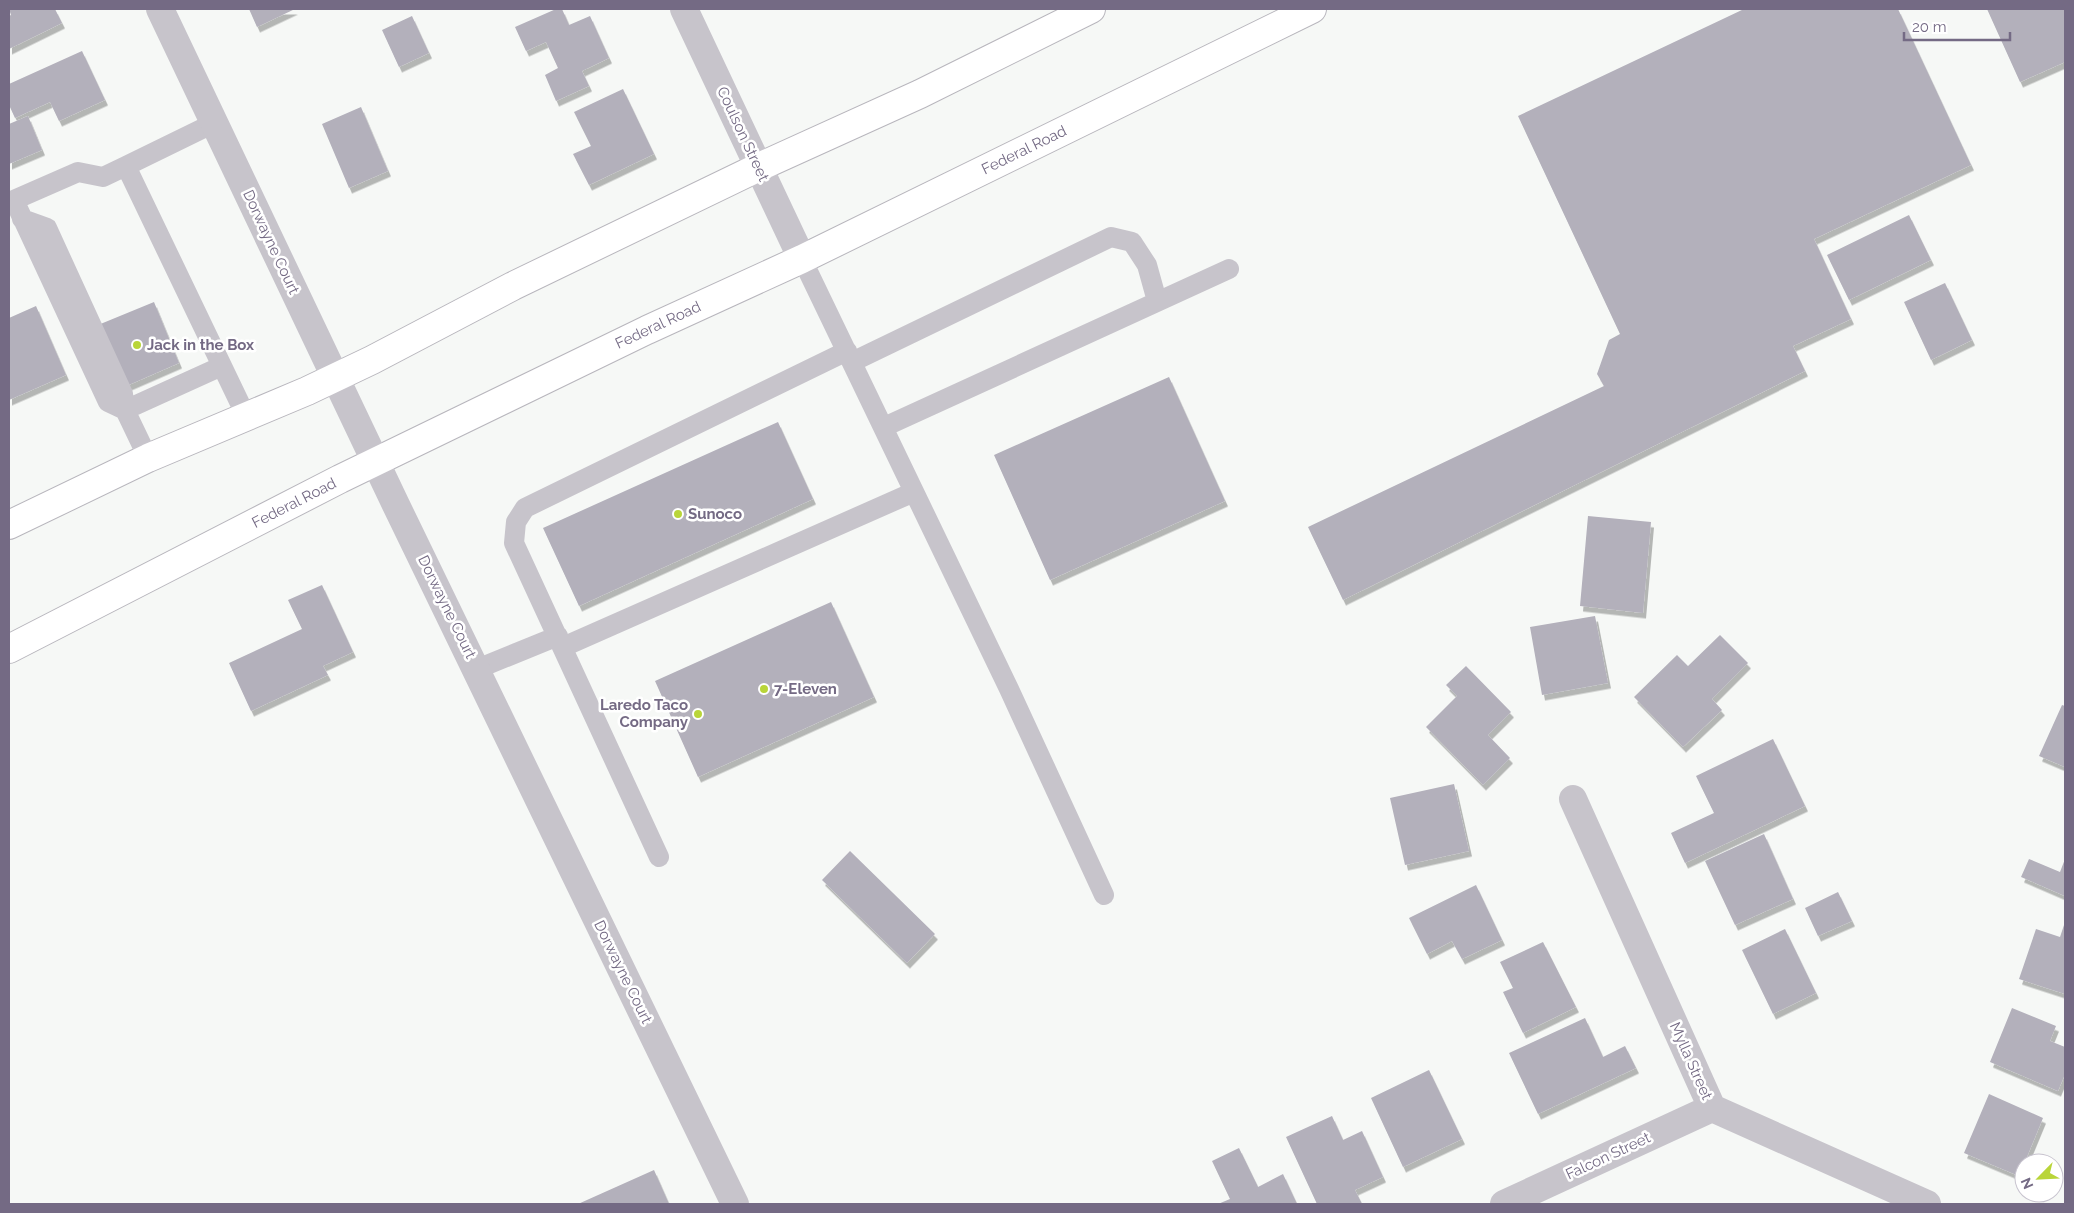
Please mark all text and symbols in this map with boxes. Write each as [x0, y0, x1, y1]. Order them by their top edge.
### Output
scale bar [1904, 10, 2010, 42]
text: 20 m [1912, 18, 1947, 36]
street label: Coulson Street [713, 84, 773, 184]
street label: Federal Road [979, 122, 1069, 178]
street label: Dorwayne Court [239, 187, 303, 297]
street label: Federal Road [612, 297, 704, 353]
place label: Jack in the Box [147, 336, 254, 354]
marker: Jack in the Box [131, 339, 143, 351]
street label: Federal Road [249, 474, 339, 532]
place label: Sunoco [688, 505, 742, 523]
marker: Sunoco [672, 508, 684, 520]
street label: Dorwayne Court [414, 552, 480, 662]
place label: 7-Eleven [774, 680, 837, 698]
marker: 7-Eleven [758, 683, 770, 695]
place label: Laredo Taco Company [600, 696, 689, 731]
marker: Laredo Taco Company [692, 708, 704, 720]
street label: Dorwayne Court [590, 917, 656, 1027]
street label: Mylla Street [1666, 1019, 1716, 1103]
street label: Falcon Street [1563, 1129, 1653, 1183]
north arrow [2014, 1153, 2064, 1203]
text: N [2018, 1175, 2037, 1191]

